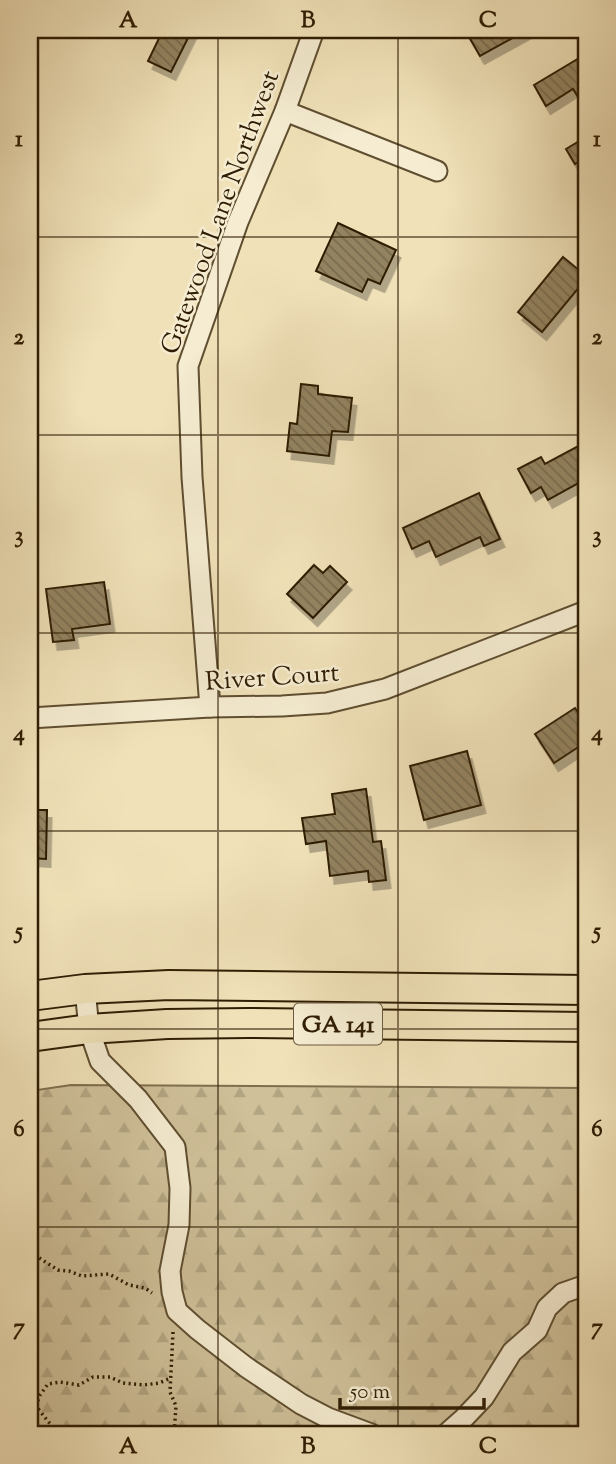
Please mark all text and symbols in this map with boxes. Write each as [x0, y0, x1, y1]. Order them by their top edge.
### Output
text: A [119, 5, 138, 38]
text: B [301, 5, 316, 38]
text: C [479, 5, 497, 38]
street label: Gatewood Lane Northwest [153, 66, 290, 360]
text: 1 [15, 124, 23, 157]
text: 1 [593, 124, 601, 157]
text: 2 [14, 322, 25, 355]
text: 2 [592, 322, 603, 355]
text: 3 [14, 520, 24, 553]
text: 3 [592, 520, 602, 553]
street label: River Court [204, 655, 341, 702]
text: 4 [12, 718, 25, 751]
text: 4 [590, 718, 603, 751]
text: 5 [13, 916, 23, 949]
text: 5 [591, 916, 601, 949]
road number: GA 141 [294, 1004, 382, 1044]
text: 6 [13, 1114, 25, 1147]
text: 6 [591, 1114, 603, 1147]
text: 7 [13, 1312, 25, 1345]
text: 7 [591, 1312, 603, 1345]
scale bar [340, 1366, 483, 1410]
text: 50 m [349, 1378, 390, 1408]
text: A [119, 1431, 138, 1464]
text: B [301, 1431, 316, 1464]
text: C [479, 1431, 497, 1464]

